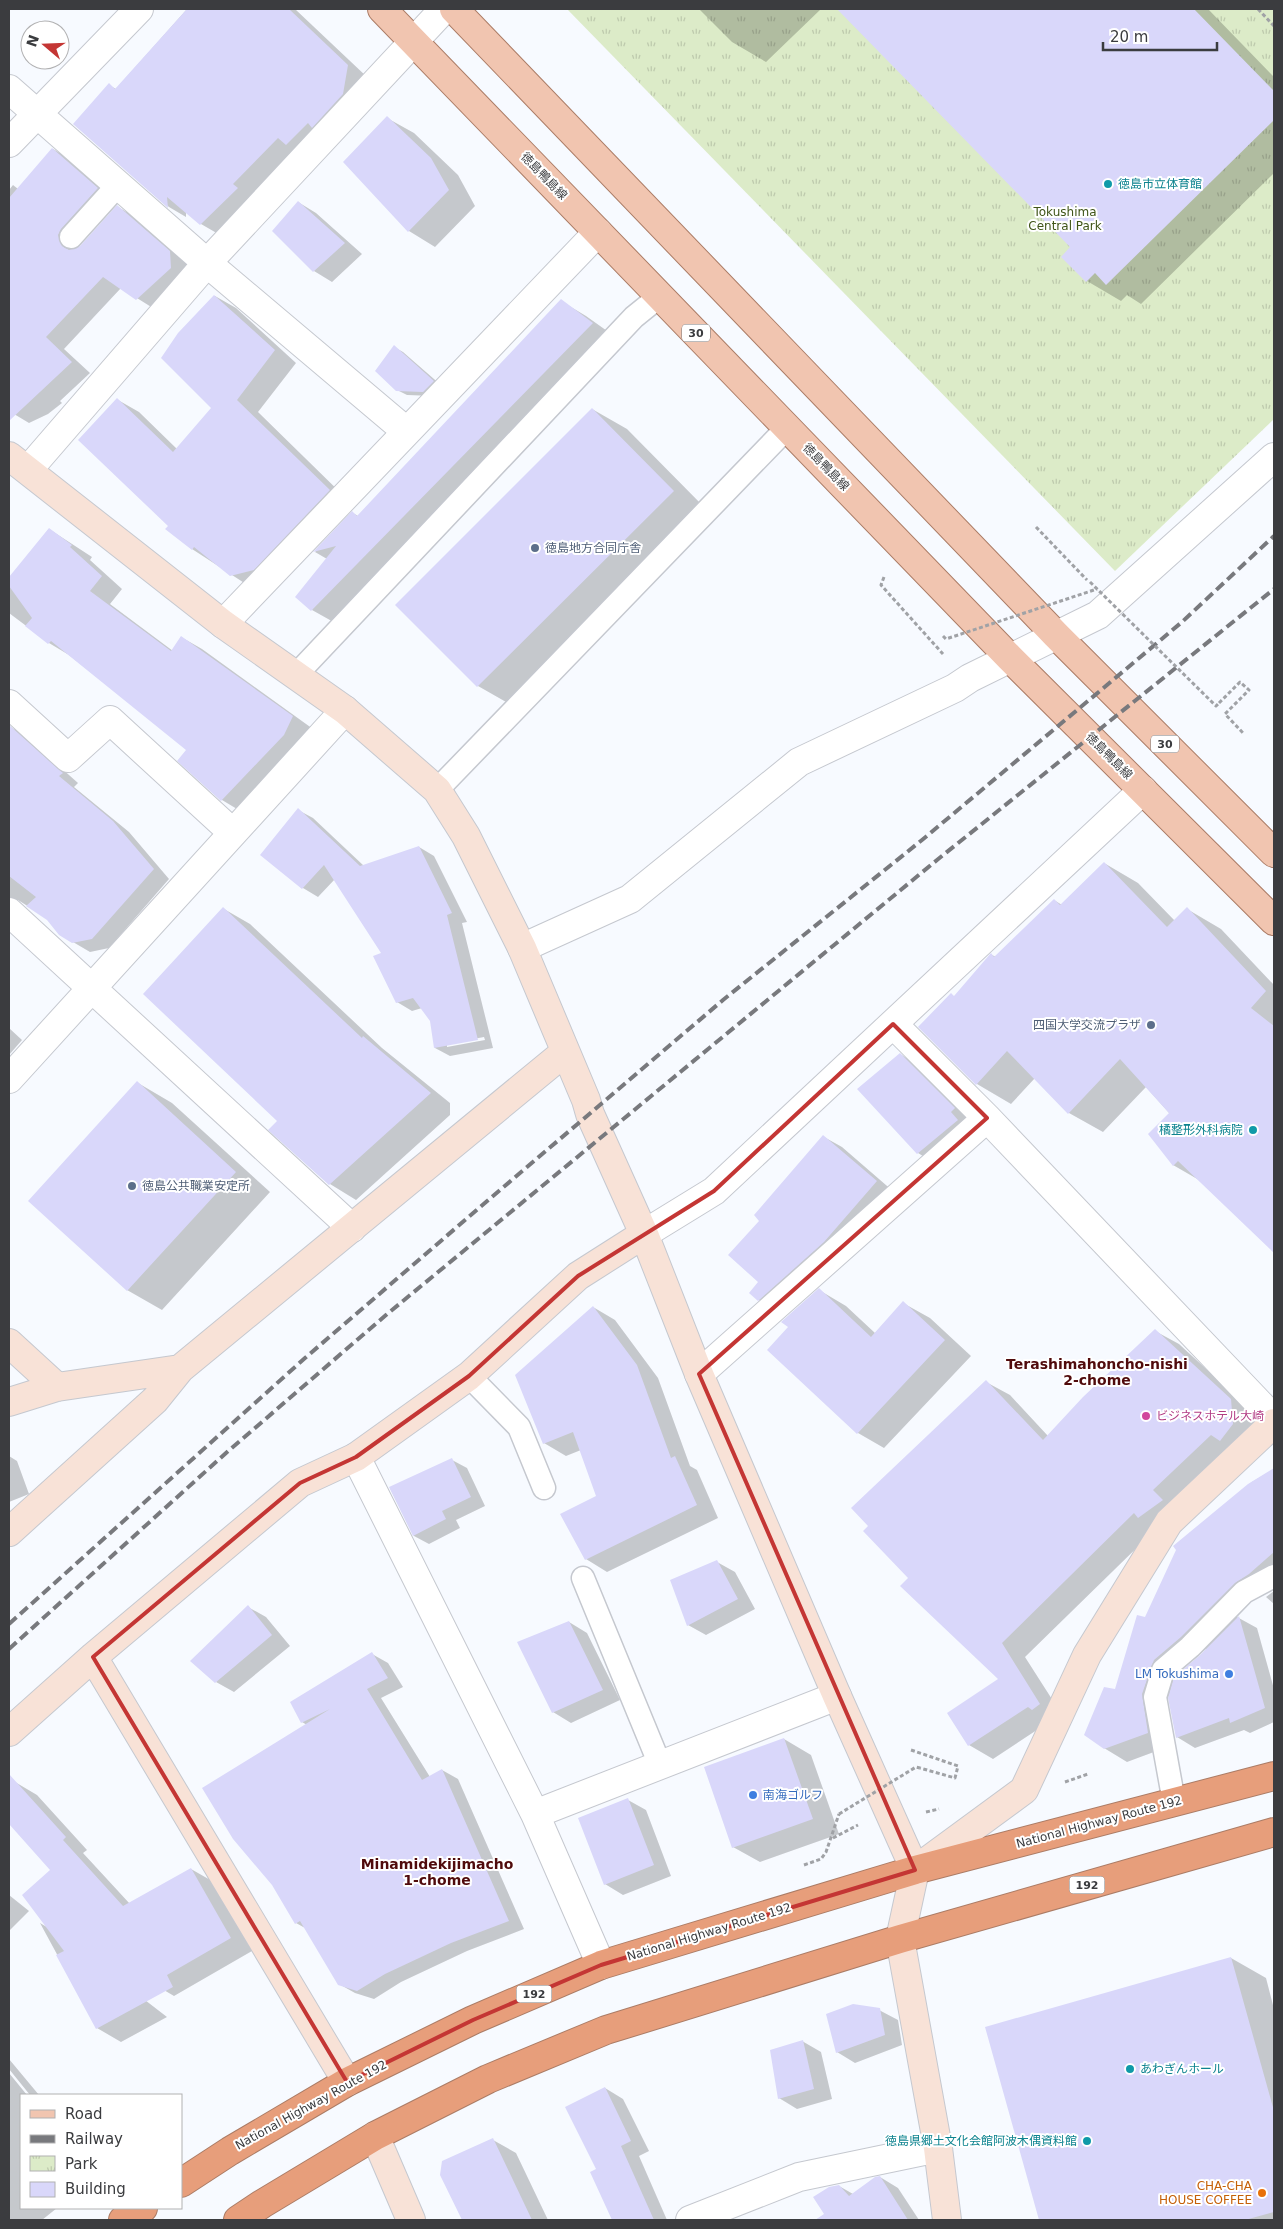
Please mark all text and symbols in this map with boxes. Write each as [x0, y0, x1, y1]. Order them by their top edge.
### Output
north arrow [20, 20, 70, 70]
scale bar [1103, 20, 1217, 52]
text: 20 m [1110, 28, 1148, 46]
text: N [23, 33, 42, 49]
street label: 徳島鴨島線 [518, 150, 570, 202]
place label: 徳島市立体育館 [1118, 177, 1202, 191]
marker: 徳島市立体育館 [1102, 178, 1114, 190]
park label: Tokushima Central Park [1028, 205, 1102, 233]
road number: 30 [682, 324, 710, 342]
street label: 徳島鴨島線 [800, 441, 852, 493]
place label: 徳島地方合同庁舎 [545, 541, 641, 555]
marker: 徳島地方合同庁舎 [529, 542, 541, 554]
street label: 徳島鴨島線 [1083, 730, 1135, 782]
road number: 30 [1151, 736, 1179, 752]
place label: 四国大学交流プラザ [1033, 1018, 1141, 1032]
marker: 四国大学交流プラザ [1145, 1019, 1157, 1031]
place label: 橘整形外科病院 [1159, 1123, 1243, 1137]
marker: 橘整形外科病院 [1247, 1124, 1259, 1136]
place label: 徳島公共職業安定所 [142, 1179, 250, 1193]
marker: 徳島公共職業安定所 [126, 1180, 138, 1192]
district label: Terashimahoncho-nishi 2-chome [1006, 1356, 1188, 1388]
place label: ビジネスホテル大崎 [1156, 1409, 1264, 1423]
marker: ビジネスホテル大崎 [1140, 1410, 1152, 1422]
place label: LM Tokushima [1135, 1667, 1219, 1681]
marker: LM Tokushima [1223, 1668, 1235, 1680]
place label: 南海ゴルフ [763, 1788, 823, 1802]
marker: 南海ゴルフ [747, 1789, 759, 1801]
street label: National Highway Route 192 [1015, 1793, 1183, 1851]
district label: Minamidekijimacho 1-chome [361, 1856, 514, 1888]
road number: 192 [1070, 1876, 1104, 1894]
street label: National Highway Route 192 [625, 1900, 793, 1964]
road number: 192 [516, 1986, 552, 2002]
street label: National Highway Route 192 [233, 2057, 389, 2153]
place label: あわぎんホール [1140, 2062, 1224, 2076]
marker: あわぎんホール [1124, 2063, 1136, 2075]
legend [20, 2094, 182, 2209]
text: Road [65, 2105, 103, 2123]
text: Railway [65, 2130, 123, 2148]
place label: 徳島県郷土文化会館阿波木偶資料館 [885, 2134, 1077, 2148]
marker: 徳島県郷土文化会館阿波木偶資料館 [1081, 2135, 1093, 2147]
text: Park [65, 2155, 98, 2173]
place label: CHA-CHA HOUSE COFFEE [1159, 2179, 1253, 2207]
text: Building [65, 2180, 126, 2198]
marker: CHA-CHA HOUSE COFFEE [1256, 2187, 1268, 2199]

